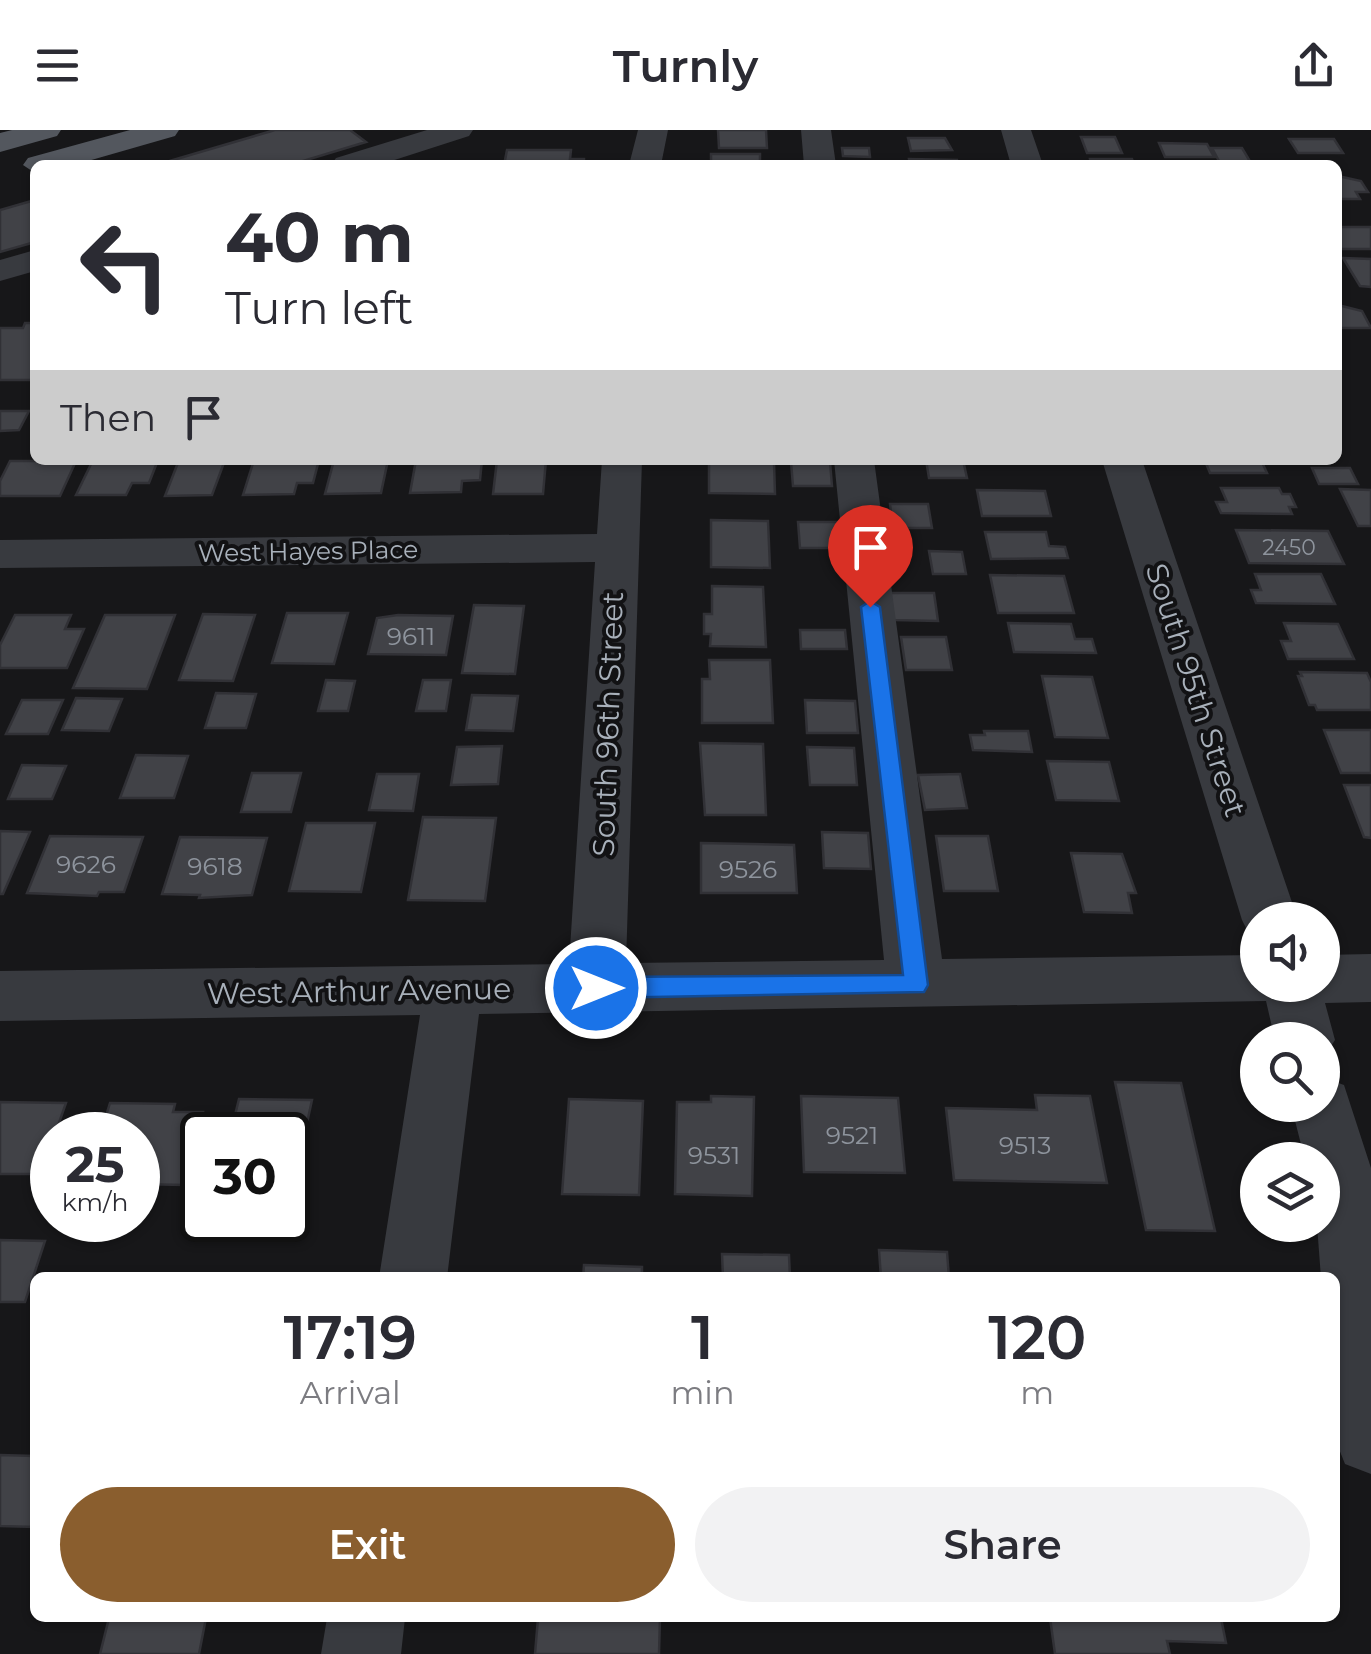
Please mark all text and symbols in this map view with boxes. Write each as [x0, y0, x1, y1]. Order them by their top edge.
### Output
icon: menu [30, 38, 85, 93]
text: Turnly [613, 38, 758, 93]
icon: share [1286, 38, 1341, 93]
text: 40 m [225, 194, 414, 280]
icon: left [60, 200, 190, 330]
text: Turn left [225, 280, 413, 335]
icon: arrive [176, 390, 231, 445]
text: Then [60, 394, 156, 441]
pin [828, 505, 913, 608]
icon: arrive [843, 520, 898, 575]
street label: West Hayes Place [198, 534, 418, 568]
house number: 2450 [1262, 534, 1316, 561]
street label: South 95th Street [1138, 559, 1254, 821]
street label: South 96th Street [585, 591, 631, 857]
house number: 9611 [387, 621, 435, 651]
house number: 9626 [56, 849, 116, 879]
house number: 9618 [187, 851, 243, 881]
house number: 9526 [719, 854, 777, 884]
map controls [1240, 902, 1340, 1242]
button: sound [1240, 902, 1340, 1002]
position arrow [544, 936, 648, 1040]
street label: West Arthur Avenue [207, 970, 511, 1012]
button: search [1240, 1022, 1340, 1122]
speed limit sign: 30 [180, 1112, 310, 1242]
house number: 9521 [826, 1120, 878, 1150]
house number: 9513 [999, 1130, 1051, 1160]
text: 25 [65, 1134, 125, 1195]
house number: 9531 [688, 1140, 740, 1170]
button: layers [1240, 1142, 1340, 1242]
text: km/h [62, 1187, 128, 1217]
text: 17:19 [284, 1301, 417, 1374]
text: 1 [691, 1301, 714, 1374]
text: 120 [988, 1301, 1086, 1374]
text: Arrival [300, 1373, 401, 1412]
text: min [670, 1373, 735, 1412]
text: m [1020, 1373, 1054, 1412]
button: Exit [60, 1487, 675, 1602]
button: Share [695, 1487, 1310, 1602]

